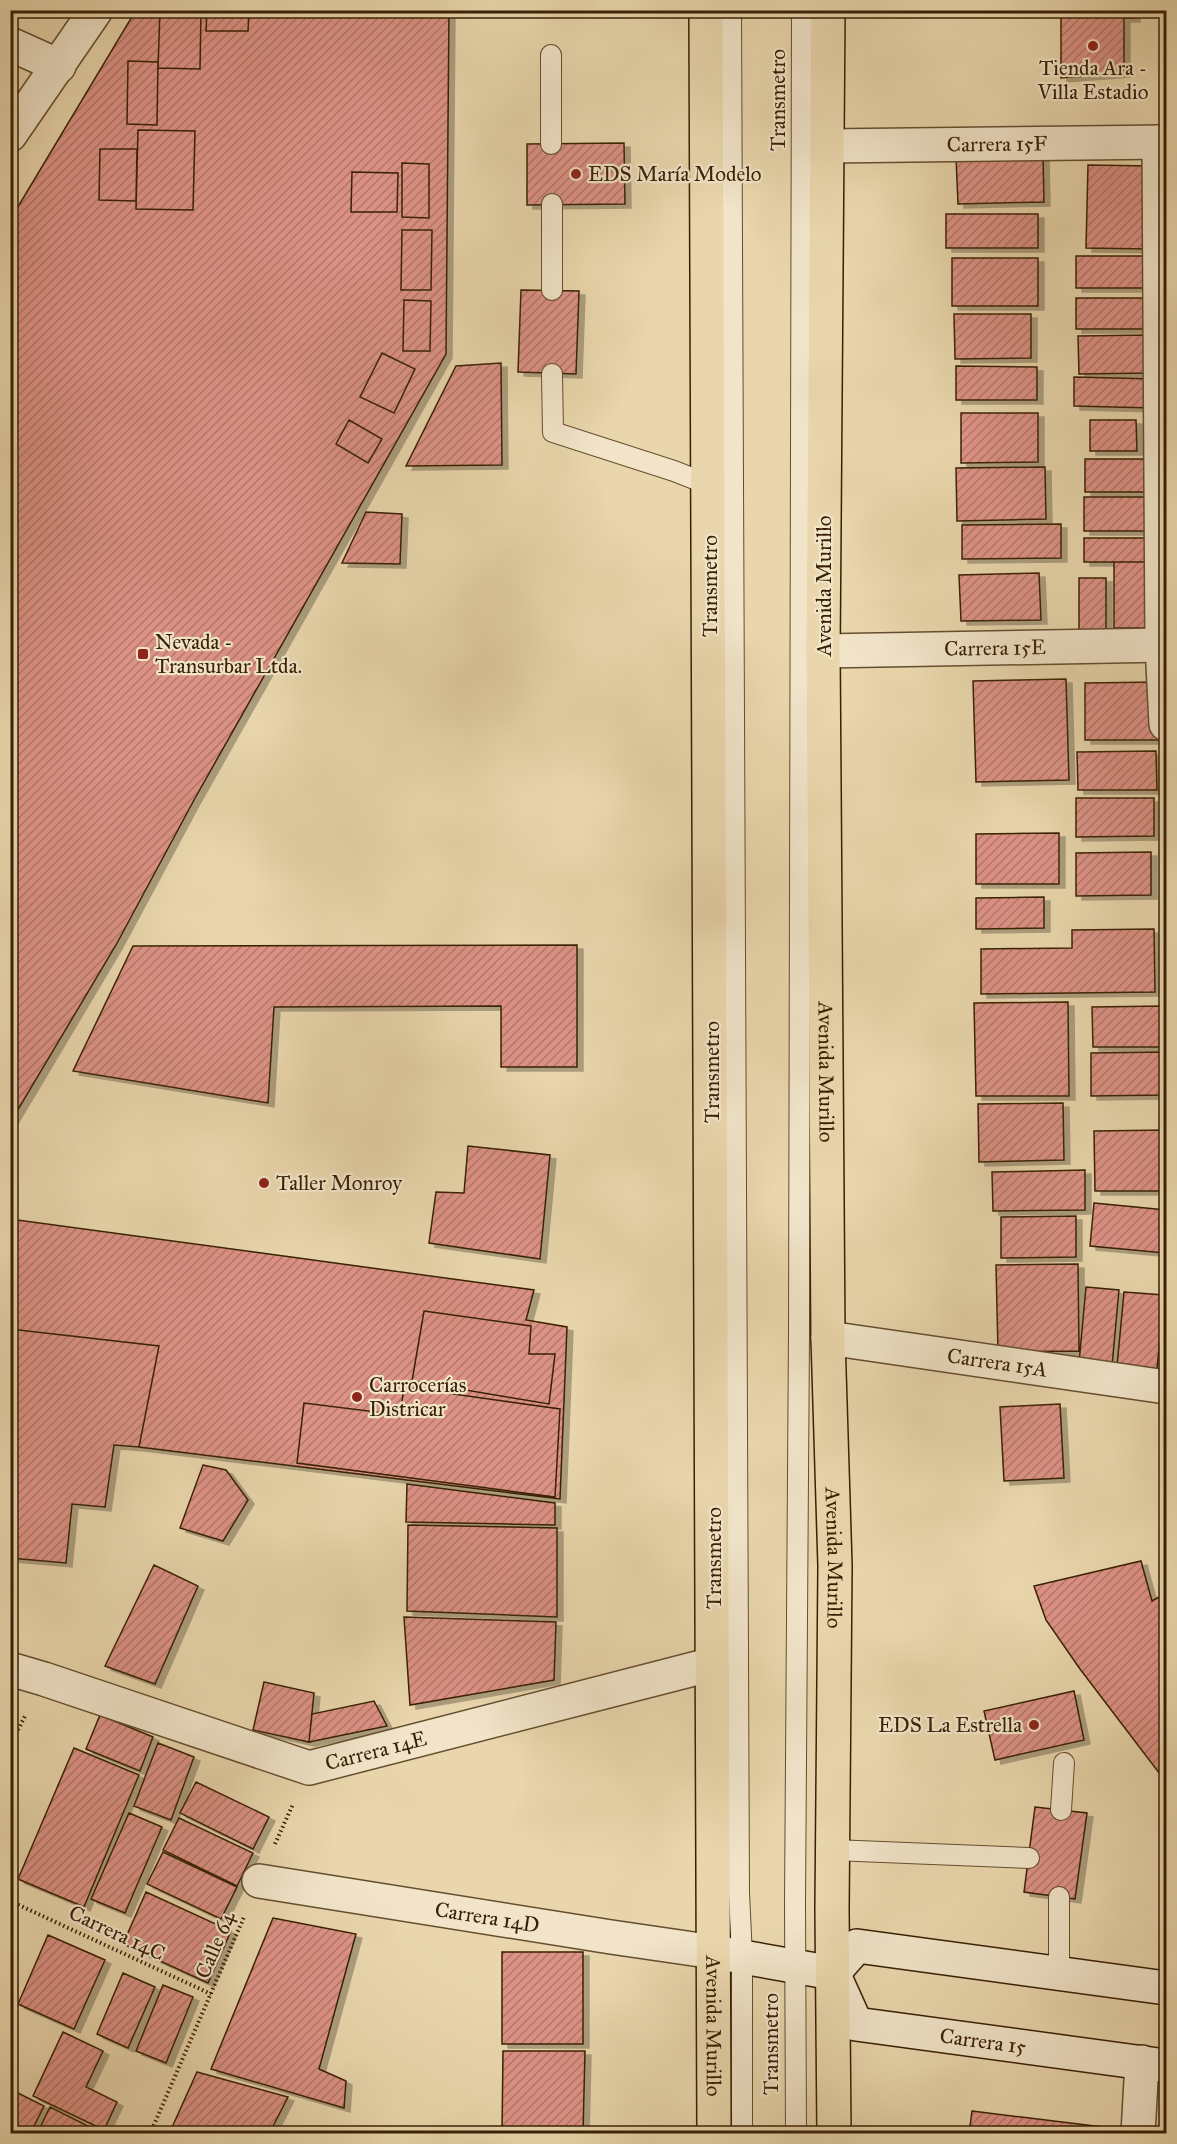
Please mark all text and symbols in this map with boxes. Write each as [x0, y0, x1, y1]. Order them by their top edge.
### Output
marker: Tienda Ara - Villa Estadio [1086, 39, 1100, 53]
street label: Transmetro [765, 49, 791, 151]
place label: Tienda Ara - Villa Estadio [1036, 55, 1149, 105]
street label: Carrera 15F [947, 130, 1048, 158]
place label: EDS María Modelo [588, 161, 762, 187]
marker: EDS María Modelo [569, 167, 583, 181]
street label: Avenida Murillo [811, 515, 837, 658]
street label: Transmetro [697, 535, 723, 637]
place label: Nevada - Transurbar Ltda. [155, 629, 302, 679]
street label: Carrera 15E [944, 634, 1046, 662]
marker: Nevada - Transurbar Ltda. [136, 647, 150, 661]
street label: Avenida Murillo [813, 1000, 840, 1143]
street label: Transmetro [699, 1021, 725, 1123]
place label: Taller Monroy [276, 1170, 403, 1196]
marker: Taller Monroy [257, 1176, 271, 1190]
street label: Carrera 15A [945, 1342, 1049, 1383]
place label: Carrocerías Districar [369, 1372, 466, 1422]
marker: Carrocerías Districar [350, 1390, 364, 1404]
street label: Avenida Murillo [820, 1486, 848, 1629]
street label: Transmetro [701, 1507, 727, 1609]
place label: EDS La Estrella [878, 1712, 1022, 1738]
marker: EDS La Estrella [1027, 1718, 1041, 1732]
street label: Carrera 14E [322, 1725, 429, 1776]
street label: Carrera 14D [433, 1896, 541, 1938]
street label: Carrera 14C [65, 1899, 169, 1967]
street label: Calle 64 [189, 1906, 241, 1982]
street label: Avenida Murillo [700, 1954, 727, 2097]
street label: Transmetro [758, 1993, 784, 2095]
street label: Carrera 15 [938, 2022, 1028, 2060]

